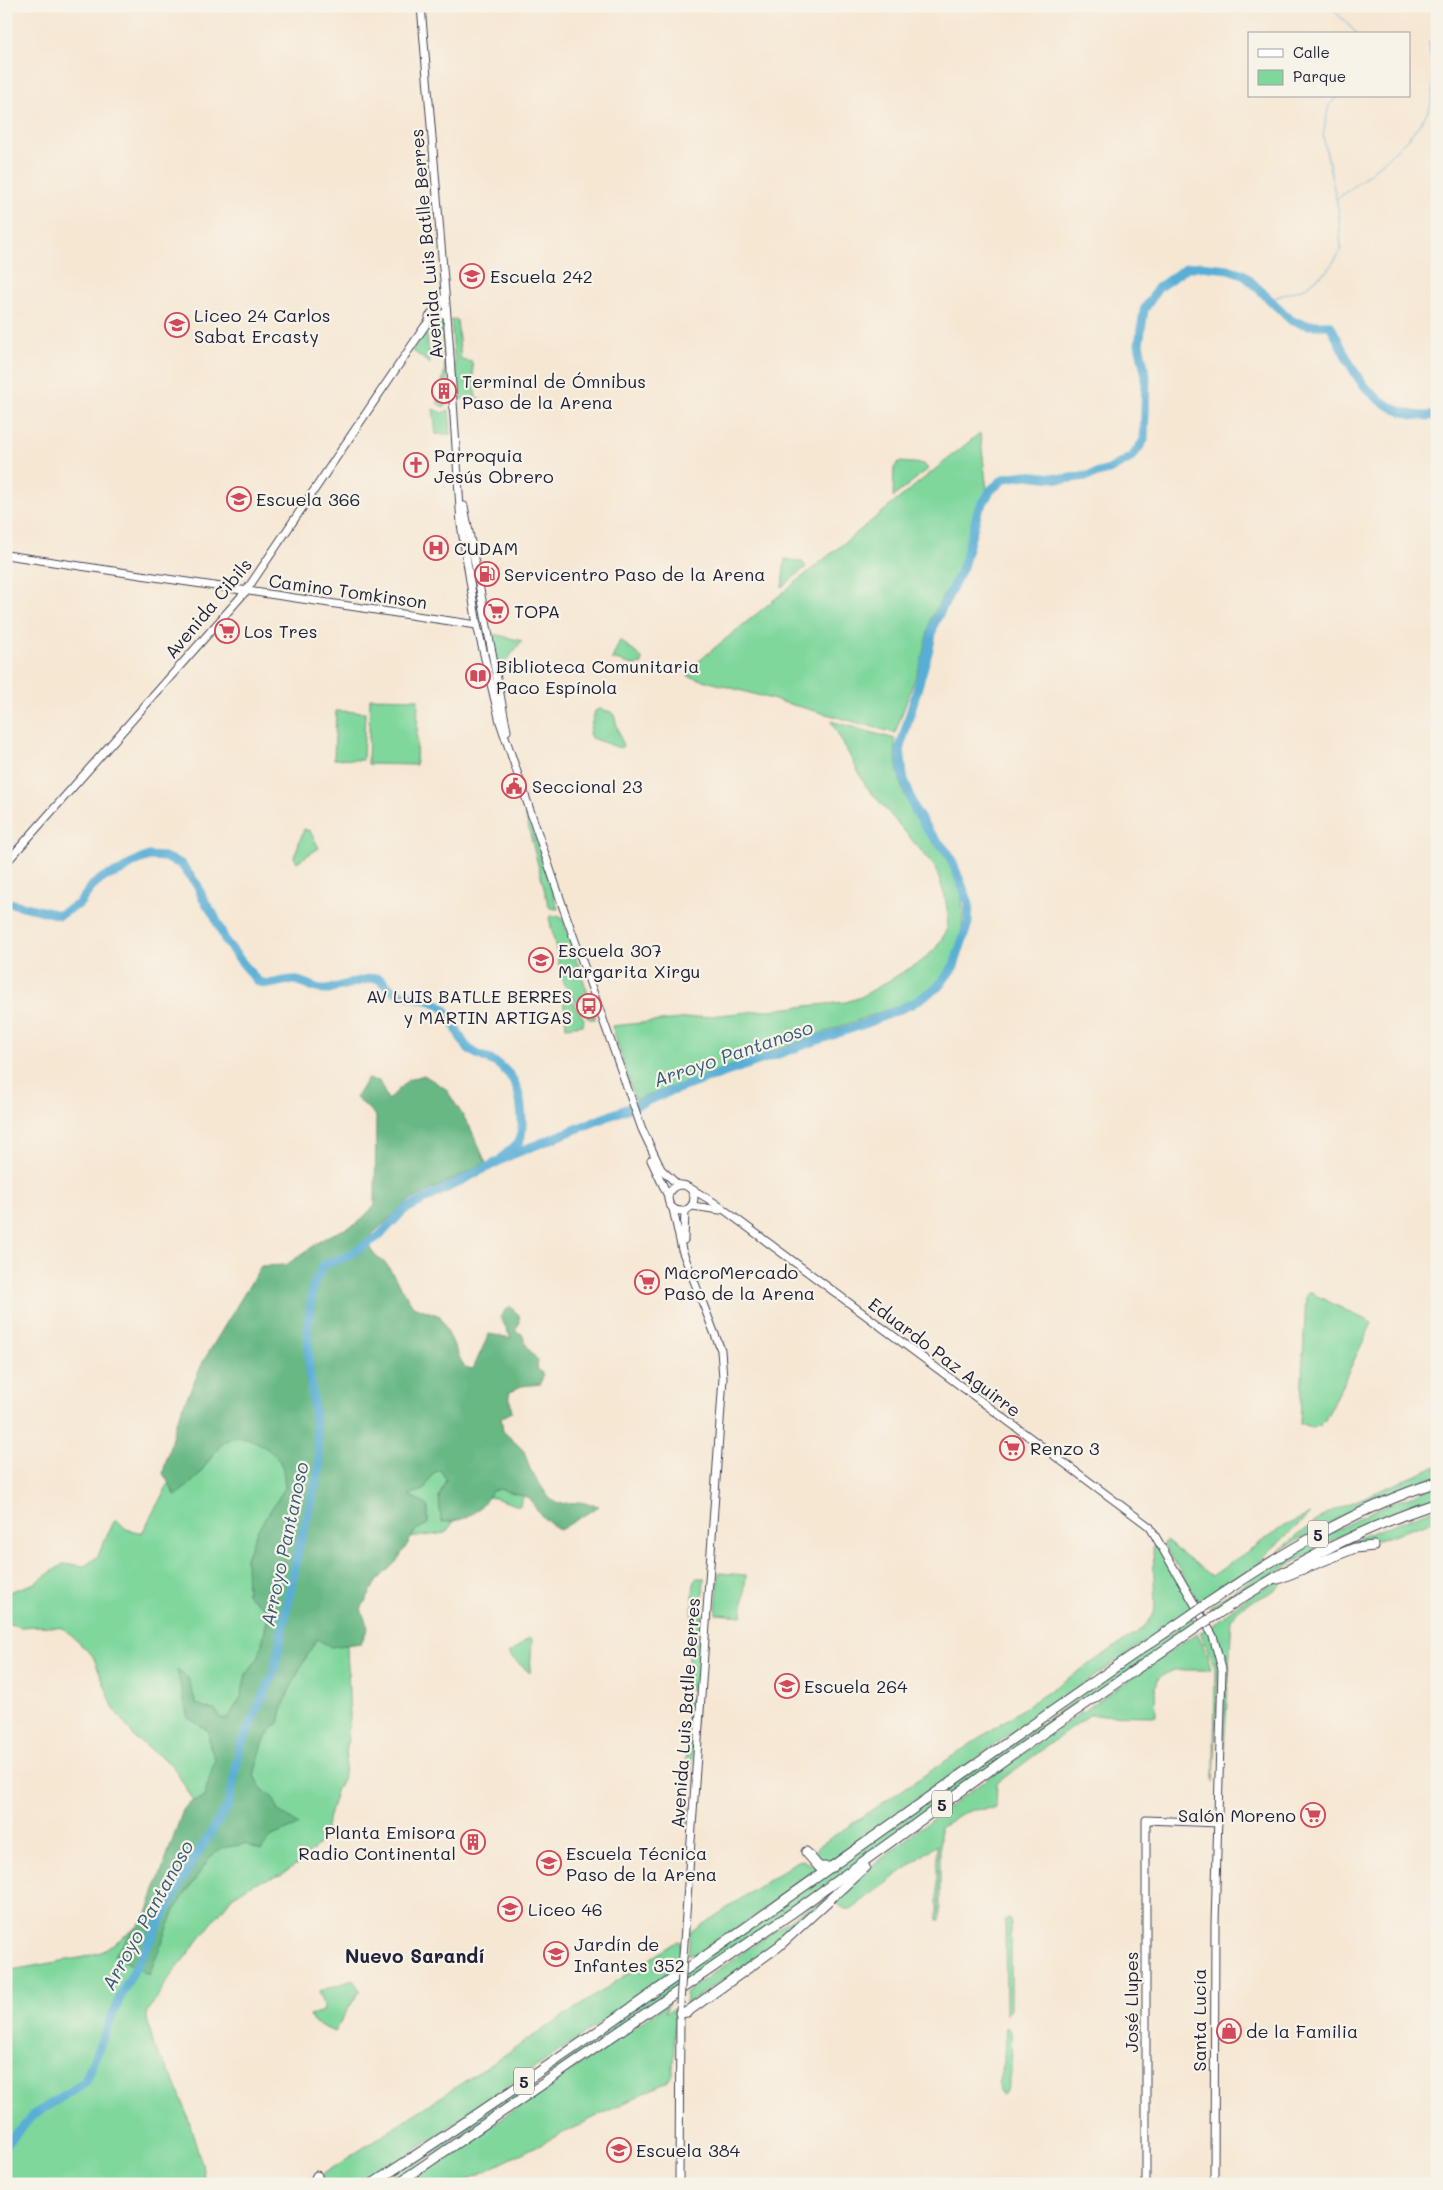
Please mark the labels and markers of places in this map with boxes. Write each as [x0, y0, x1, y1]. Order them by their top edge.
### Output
school or university icon: Escuela 242 [459, 263, 485, 289]
place label: Escuela 242 [490, 264, 593, 288]
place label: Liceo 24 Carlos Sabat Ercasty [194, 303, 331, 348]
school or university icon: Liceo 24 Carlos Sabat Ercasty [164, 312, 190, 338]
place label: Terminal de Ómnibus Paso de la Arena [462, 369, 646, 414]
building icon: Terminal de Ómnibus Paso de la Arena [431, 378, 457, 404]
place label: Parroquia Jesús Obrero [434, 443, 554, 488]
church icon: Parroquia Jesús Obrero [403, 452, 429, 478]
school or university icon: Escuela 366 [226, 486, 252, 512]
place label: Escuela 366 [256, 487, 360, 511]
hospital icon: CUDAM [423, 535, 449, 561]
place label: CUDAM [454, 536, 518, 560]
fuel station icon: Servicentro Paso de la Arena [474, 561, 500, 587]
place label: Servicentro Paso de la Arena [504, 562, 765, 586]
supermarket icon: TOPA [483, 598, 509, 624]
place label: TOPA [514, 599, 560, 623]
supermarket icon: Los Tres [214, 618, 240, 644]
place label: Los Tres [244, 619, 318, 643]
place label: Biblioteca Comunitaria Paco Espínola [496, 654, 700, 699]
library icon: Biblioteca Comunitaria Paco Espínola [465, 663, 491, 689]
public building icon: Seccional 23 [501, 773, 527, 799]
place label: Seccional 23 [532, 774, 643, 798]
place label: Escuela 307 Margarita Xirgu [558, 938, 700, 983]
school or university icon: Escuela 307 Margarita Xirgu [528, 947, 554, 973]
place label: AV LUIS BATLLE BERRES y MARTIN ARTIGAS [366, 984, 572, 1029]
bus stop icon: AV LUIS BATLLE BERRES y MARTIN ARTIGAS [576, 993, 602, 1019]
place label: MacroMercado Paso de la Arena [664, 1260, 815, 1305]
supermarket icon: MacroMercado Paso de la Arena [634, 1269, 660, 1295]
supermarket icon: Renzo 3 [999, 1435, 1025, 1461]
place label: Renzo 3 [1030, 1436, 1100, 1460]
school or university icon: Escuela 264 [774, 1673, 800, 1699]
place label: Escuela 264 [804, 1674, 908, 1698]
supermarket icon: Salón Moreno [1300, 1802, 1326, 1828]
place label: Salón Moreno [1178, 1803, 1296, 1827]
place label: Planta Emisora Radio Continental [298, 1820, 456, 1865]
building icon: Planta Emisora Radio Continental [460, 1829, 486, 1855]
place label: Escuela Técnica Paso de la Arena [566, 1841, 717, 1886]
school or university icon: Escuela Técnica Paso de la Arena [536, 1850, 562, 1876]
school or university icon: Liceo 46 [497, 1896, 523, 1922]
place label: Liceo 46 [528, 1897, 603, 1921]
place label: Jardín de Infantes 352 [574, 1932, 685, 1977]
school or university icon: Jardín de Infantes 352 [543, 1941, 569, 1967]
shop icon: de la Familia [1216, 2018, 1242, 2044]
place label: de la Familia [1246, 2019, 1358, 2043]
school or university icon: Escuela 384 [606, 2137, 632, 2163]
place label: Escuela 384 [636, 2138, 741, 2162]

